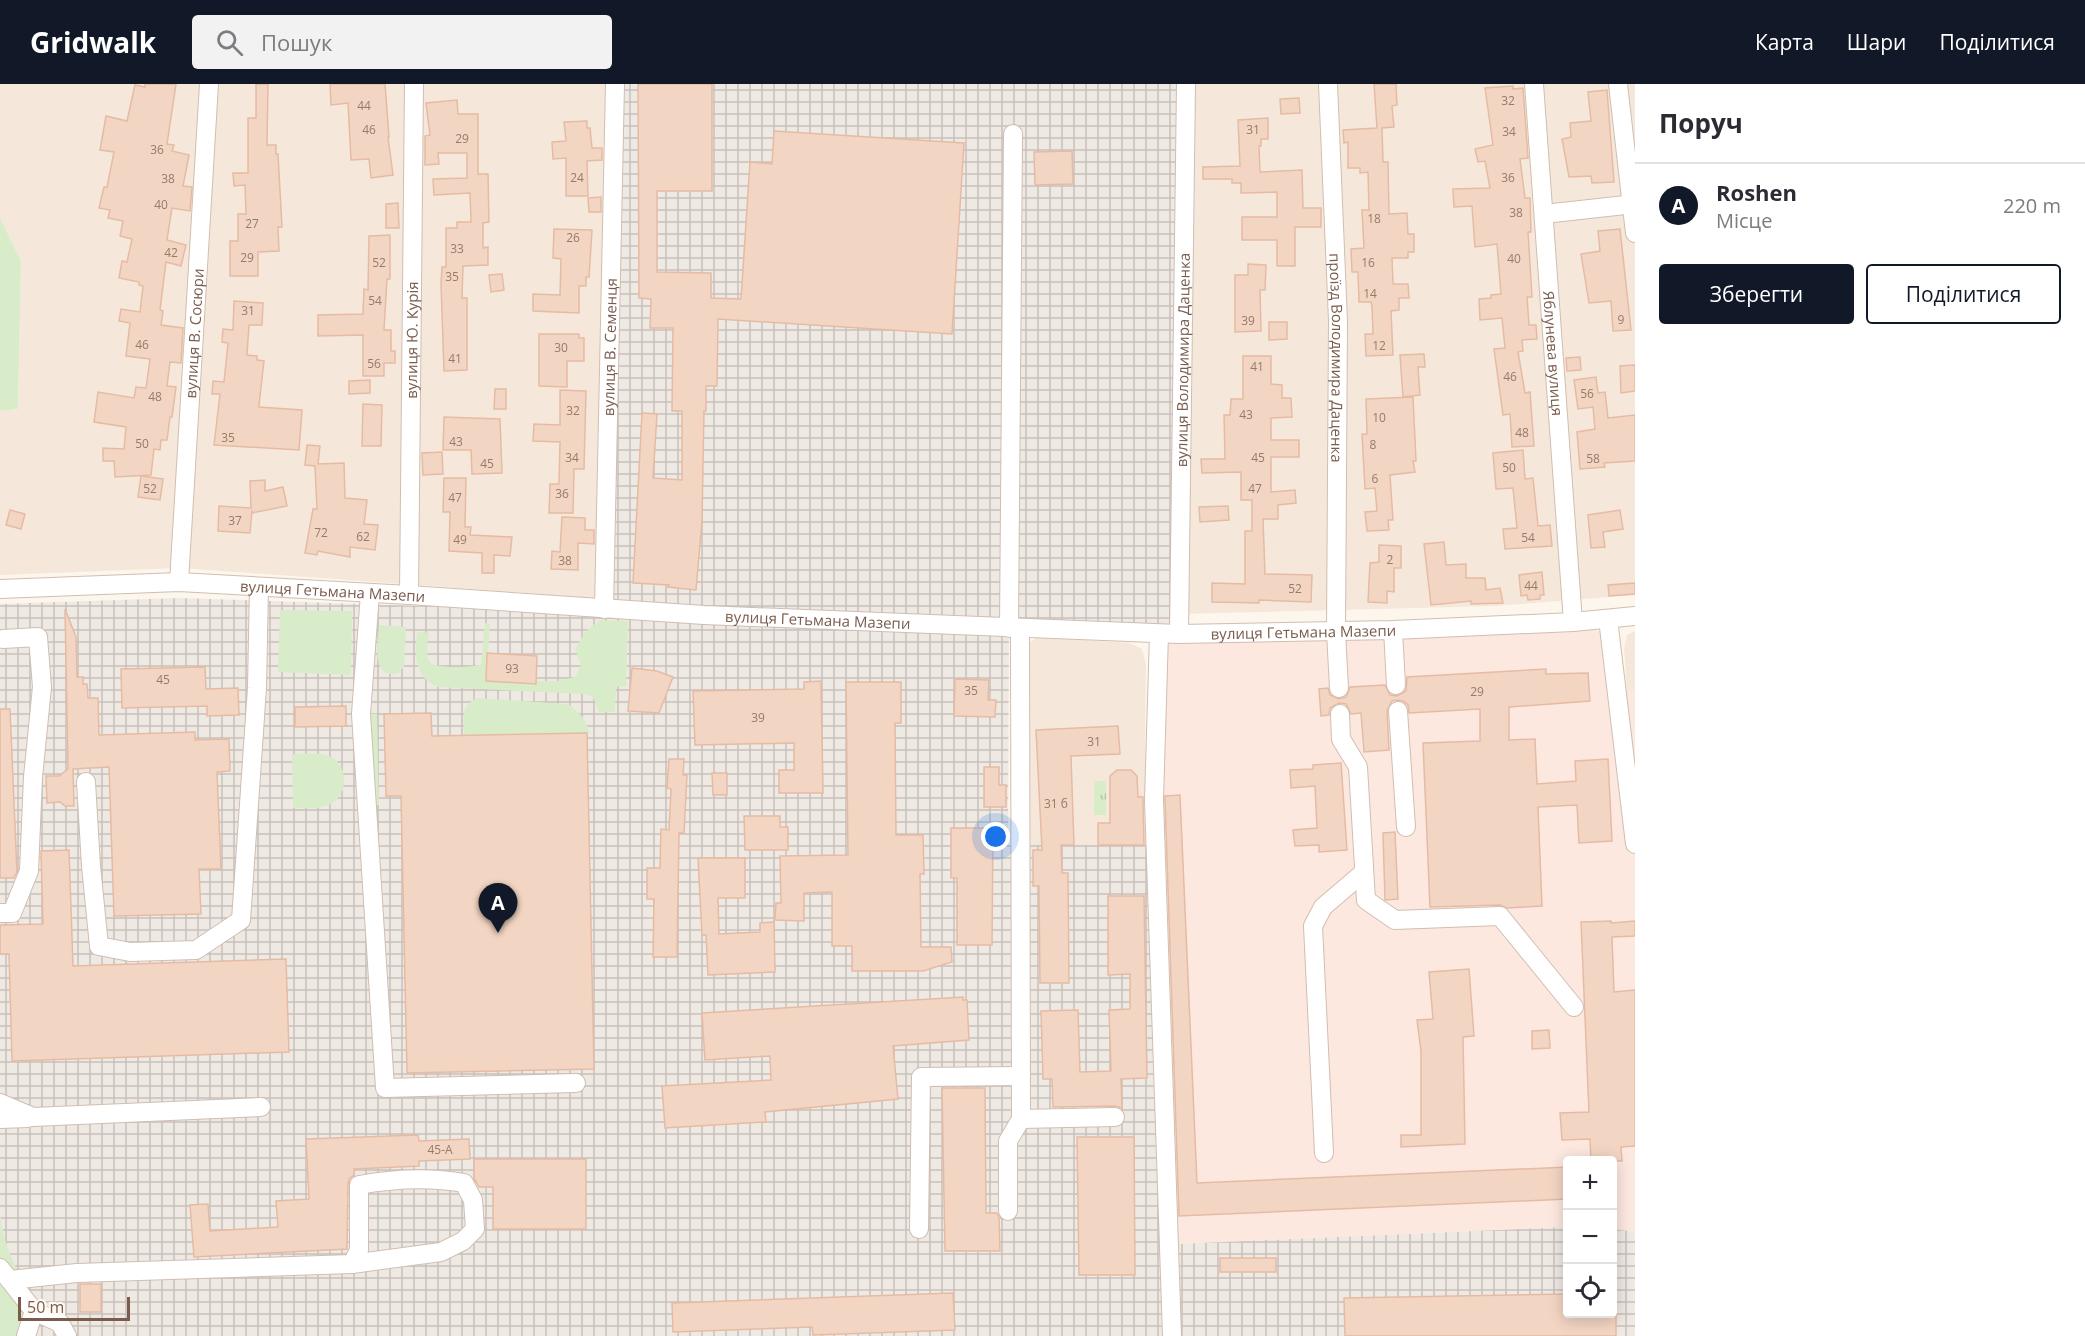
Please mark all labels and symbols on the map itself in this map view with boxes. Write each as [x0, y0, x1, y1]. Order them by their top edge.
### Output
house number: 32 [1501, 92, 1515, 109]
house number: 44 [357, 97, 371, 114]
house number: 46 [362, 121, 376, 138]
house number: 31 [1246, 121, 1260, 138]
house number: 34 [1502, 123, 1516, 140]
house number: 29 [455, 130, 469, 147]
house number: 36 [150, 141, 164, 158]
house number: 24 [570, 169, 584, 186]
house number: 36 [1501, 169, 1515, 186]
house number: 38 [161, 170, 175, 187]
house number: 40 [154, 196, 168, 213]
house number: 38 [1509, 204, 1523, 221]
house number: 18 [1367, 210, 1381, 227]
house number: 27 [245, 215, 259, 232]
house number: 26 [566, 229, 580, 246]
house number: 33 [450, 240, 464, 257]
house number: 42 [164, 244, 178, 261]
house number: 29 [240, 249, 254, 266]
house number: 40 [1507, 250, 1521, 267]
street label: вулиця Володимира Даценка [1171, 253, 1194, 467]
street label: проїзд Володимира Даценка [1325, 253, 1348, 463]
house number: 52 [372, 254, 386, 271]
house number: 16 [1361, 254, 1375, 271]
street label: вулиця В. Сосюри [180, 268, 208, 399]
house number: 35 [445, 268, 459, 285]
street label: вулиця В. Семенця [598, 278, 621, 416]
street label: вулиця Ю. Курія [401, 281, 422, 399]
house number: 14 [1363, 285, 1377, 302]
street label: Яблунева вулиця [1539, 290, 1568, 417]
house number: 54 [368, 292, 382, 309]
house number: 31 [241, 302, 255, 319]
house number: 9 [1618, 311, 1625, 328]
house number: 39 [1241, 312, 1255, 329]
house number: 46 [135, 336, 149, 353]
house number: 12 [1372, 337, 1386, 354]
house number: 30 [554, 339, 568, 356]
house number: 41 [448, 350, 462, 367]
house number: 56 [367, 355, 381, 372]
house number: 41 [1250, 358, 1264, 375]
house number: 46 [1503, 368, 1517, 385]
house number: 56 [1580, 385, 1594, 402]
house number: 48 [148, 388, 162, 405]
house number: 32 [566, 402, 580, 419]
house number: 43 [1239, 406, 1253, 423]
house number: 10 [1372, 409, 1386, 426]
house number: 48 [1515, 424, 1529, 441]
house number: 35 [221, 429, 235, 446]
house number: 43 [449, 433, 463, 450]
house number: 50 [135, 435, 149, 452]
house number: 8 [1370, 436, 1377, 453]
house number: 34 [565, 449, 579, 466]
house number: 45 [1251, 449, 1265, 466]
house number: 58 [1586, 450, 1600, 467]
house number: 45 [480, 455, 494, 472]
house number: 50 [1502, 459, 1516, 476]
house number: 6 [1372, 470, 1379, 487]
house number: 52 [143, 480, 157, 497]
house number: 47 [1248, 480, 1262, 497]
house number: 36 [555, 485, 569, 502]
house number: 47 [448, 489, 462, 506]
house number: 37 [228, 512, 242, 529]
house number: 72 [314, 524, 328, 541]
house number: 62 [356, 528, 370, 545]
house number: 54 [1521, 529, 1535, 546]
house number: 49 [453, 531, 467, 548]
house number: 2 [1387, 551, 1394, 568]
house number: 38 [558, 552, 572, 569]
street label: вулиця Гетьмана Мазепи [239, 575, 426, 606]
house number: 44 [1524, 577, 1538, 594]
house number: 52 [1288, 580, 1302, 597]
street label: вулиця Гетьмана Мазепи [725, 606, 911, 633]
street label: вулиця Гетьмана Мазепи [1210, 620, 1396, 643]
house number: 93 [505, 660, 519, 677]
house number: 45 [156, 671, 170, 688]
house number: 35 [964, 682, 978, 699]
house number: 29 [1470, 683, 1484, 700]
house number: 39 [751, 709, 765, 726]
house number: 31 [1087, 733, 1101, 750]
house number: 31 б [1044, 795, 1068, 812]
your location [981, 822, 1010, 851]
pin: A [478, 884, 518, 933]
house number: 45-А [427, 1141, 453, 1158]
scale bar [18, 1294, 130, 1322]

